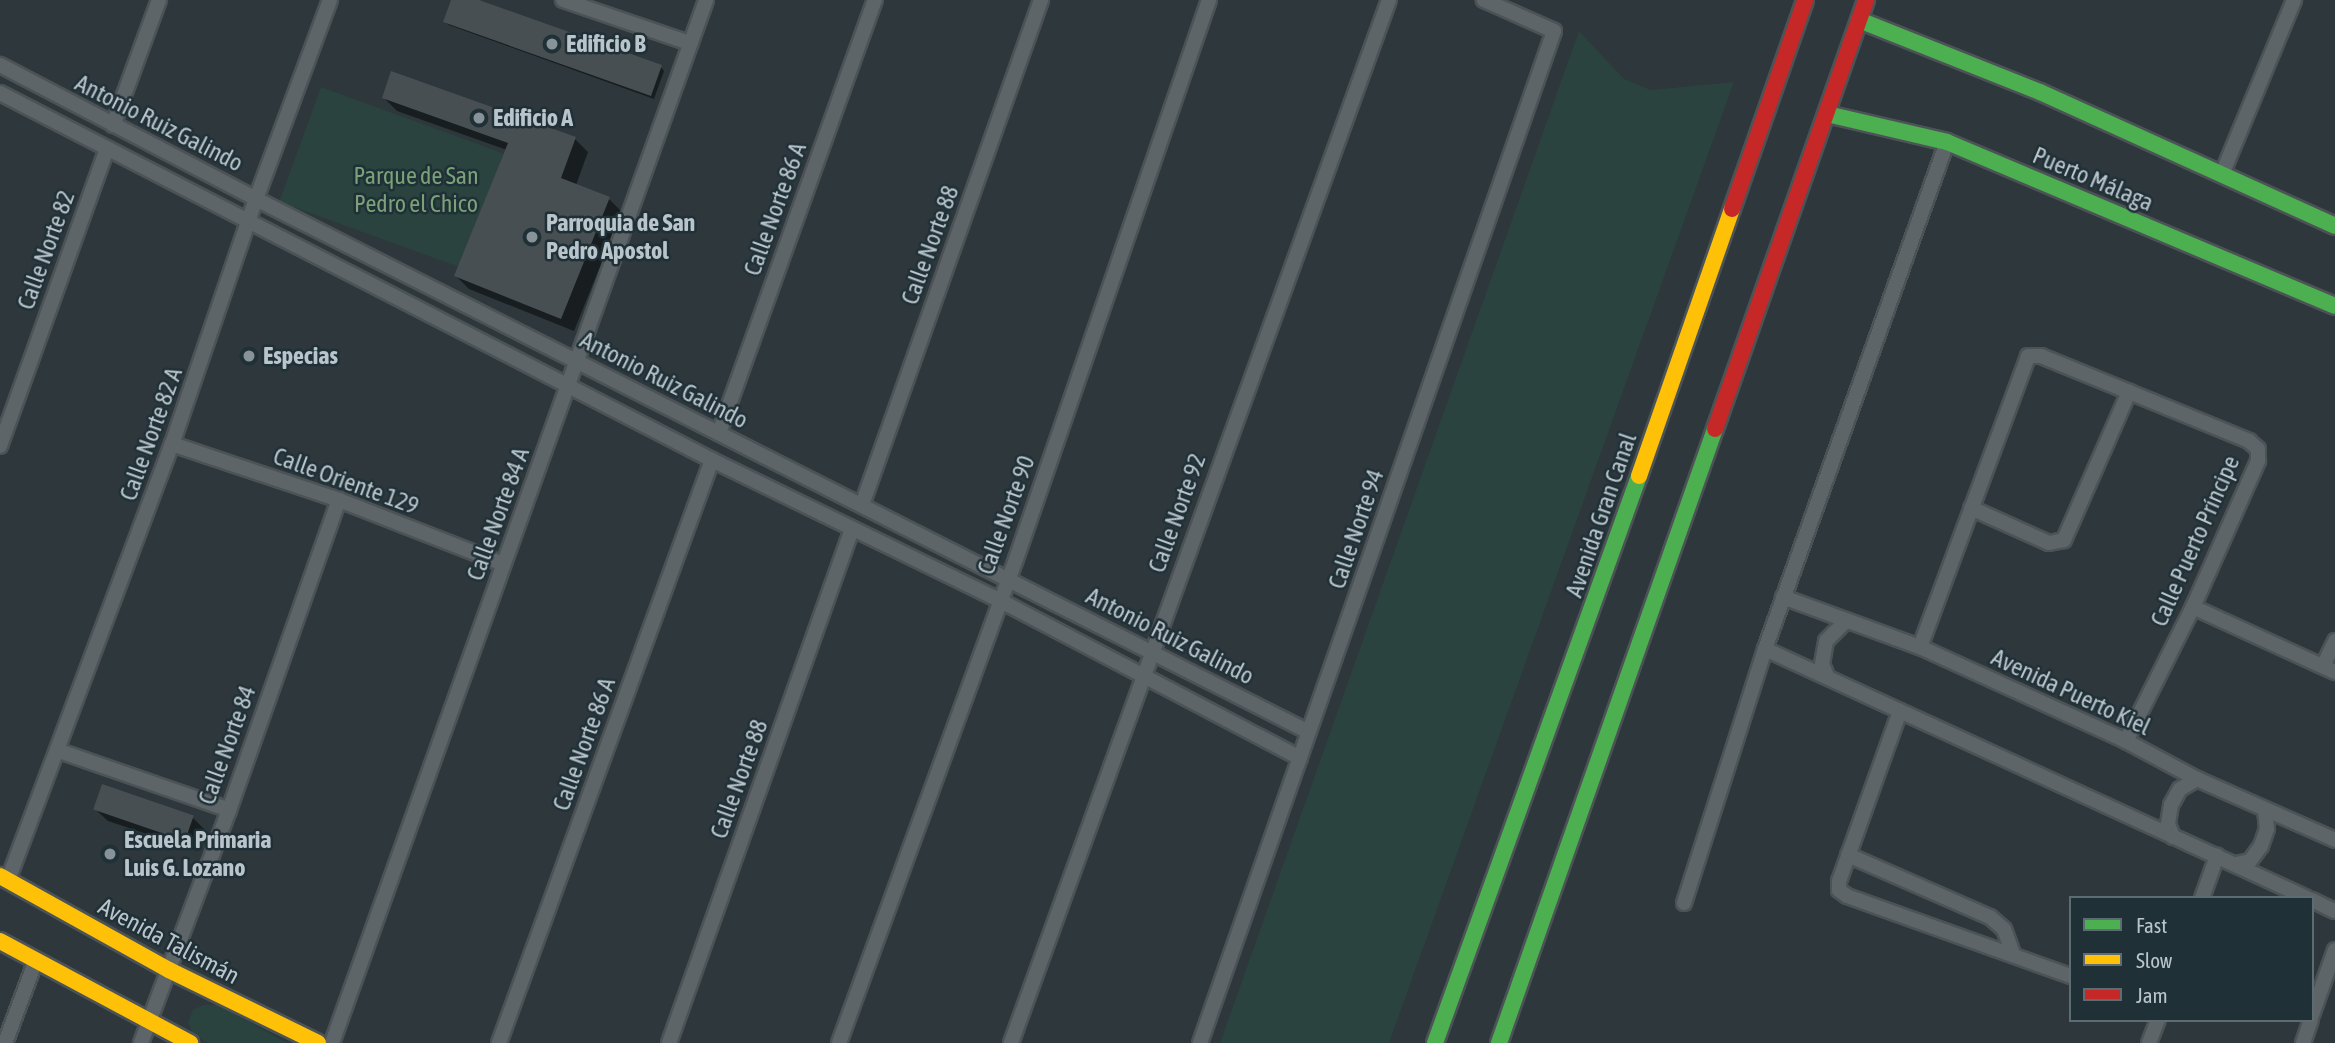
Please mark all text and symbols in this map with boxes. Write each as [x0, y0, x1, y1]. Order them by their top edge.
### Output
place label: Edificio B [566, 30, 646, 58]
marker: Edificio B [544, 36, 560, 52]
street label: Antonio Ruiz Galindo [70, 68, 248, 178]
place label: Edificio A [493, 104, 573, 132]
marker: Edificio A [471, 110, 487, 126]
street label: Calle Norte 86 A [738, 139, 812, 279]
street label: Puerto Málaga [2028, 141, 2158, 217]
park label: Parque de San Pedro el Chico [353, 162, 479, 218]
street label: Calle Norte 88 [895, 182, 965, 308]
street label: Calle Norte 82 [11, 187, 81, 313]
place label: Parroquia de San Pedro Apostol [546, 209, 695, 265]
marker: Parroquia de San Pedro Apostol [524, 229, 540, 245]
street label: Antonio Ruiz Galindo [575, 325, 753, 435]
place label: Especias [263, 342, 338, 370]
marker: Especias [241, 348, 257, 364]
street label: Calle Norte 82 A [114, 364, 188, 504]
street label: Avenida Gran Canal [1559, 429, 1643, 601]
street label: Calle Oriente 129 [269, 441, 423, 521]
street label: Calle Norte 84 A [461, 444, 535, 584]
street label: Calle Norte 92 [1142, 450, 1212, 576]
street label: Calle Puerto Príncipe [2145, 451, 2245, 631]
street label: Calle Norte 90 [971, 452, 1041, 578]
street label: Calle Norte 94 [1322, 466, 1390, 592]
street label: Antonio Ruiz Galindo [1081, 581, 1259, 691]
street label: Avenida Puerto Kiel [1987, 643, 2155, 741]
street label: Calle Norte 86 A [547, 674, 621, 814]
street label: Calle Norte 84 [192, 682, 262, 808]
street label: Calle Norte 88 [704, 716, 774, 842]
place label: Escuela Primaria Luis G. Lozano [124, 826, 271, 882]
marker: Escuela Primaria Luis G. Lozano [102, 846, 118, 862]
street label: Avenida Talismán [93, 892, 245, 990]
legend [2069, 896, 2314, 1022]
text: Fast [2136, 913, 2167, 937]
text: Slow [2136, 948, 2172, 972]
text: Jam [2136, 983, 2168, 1007]

